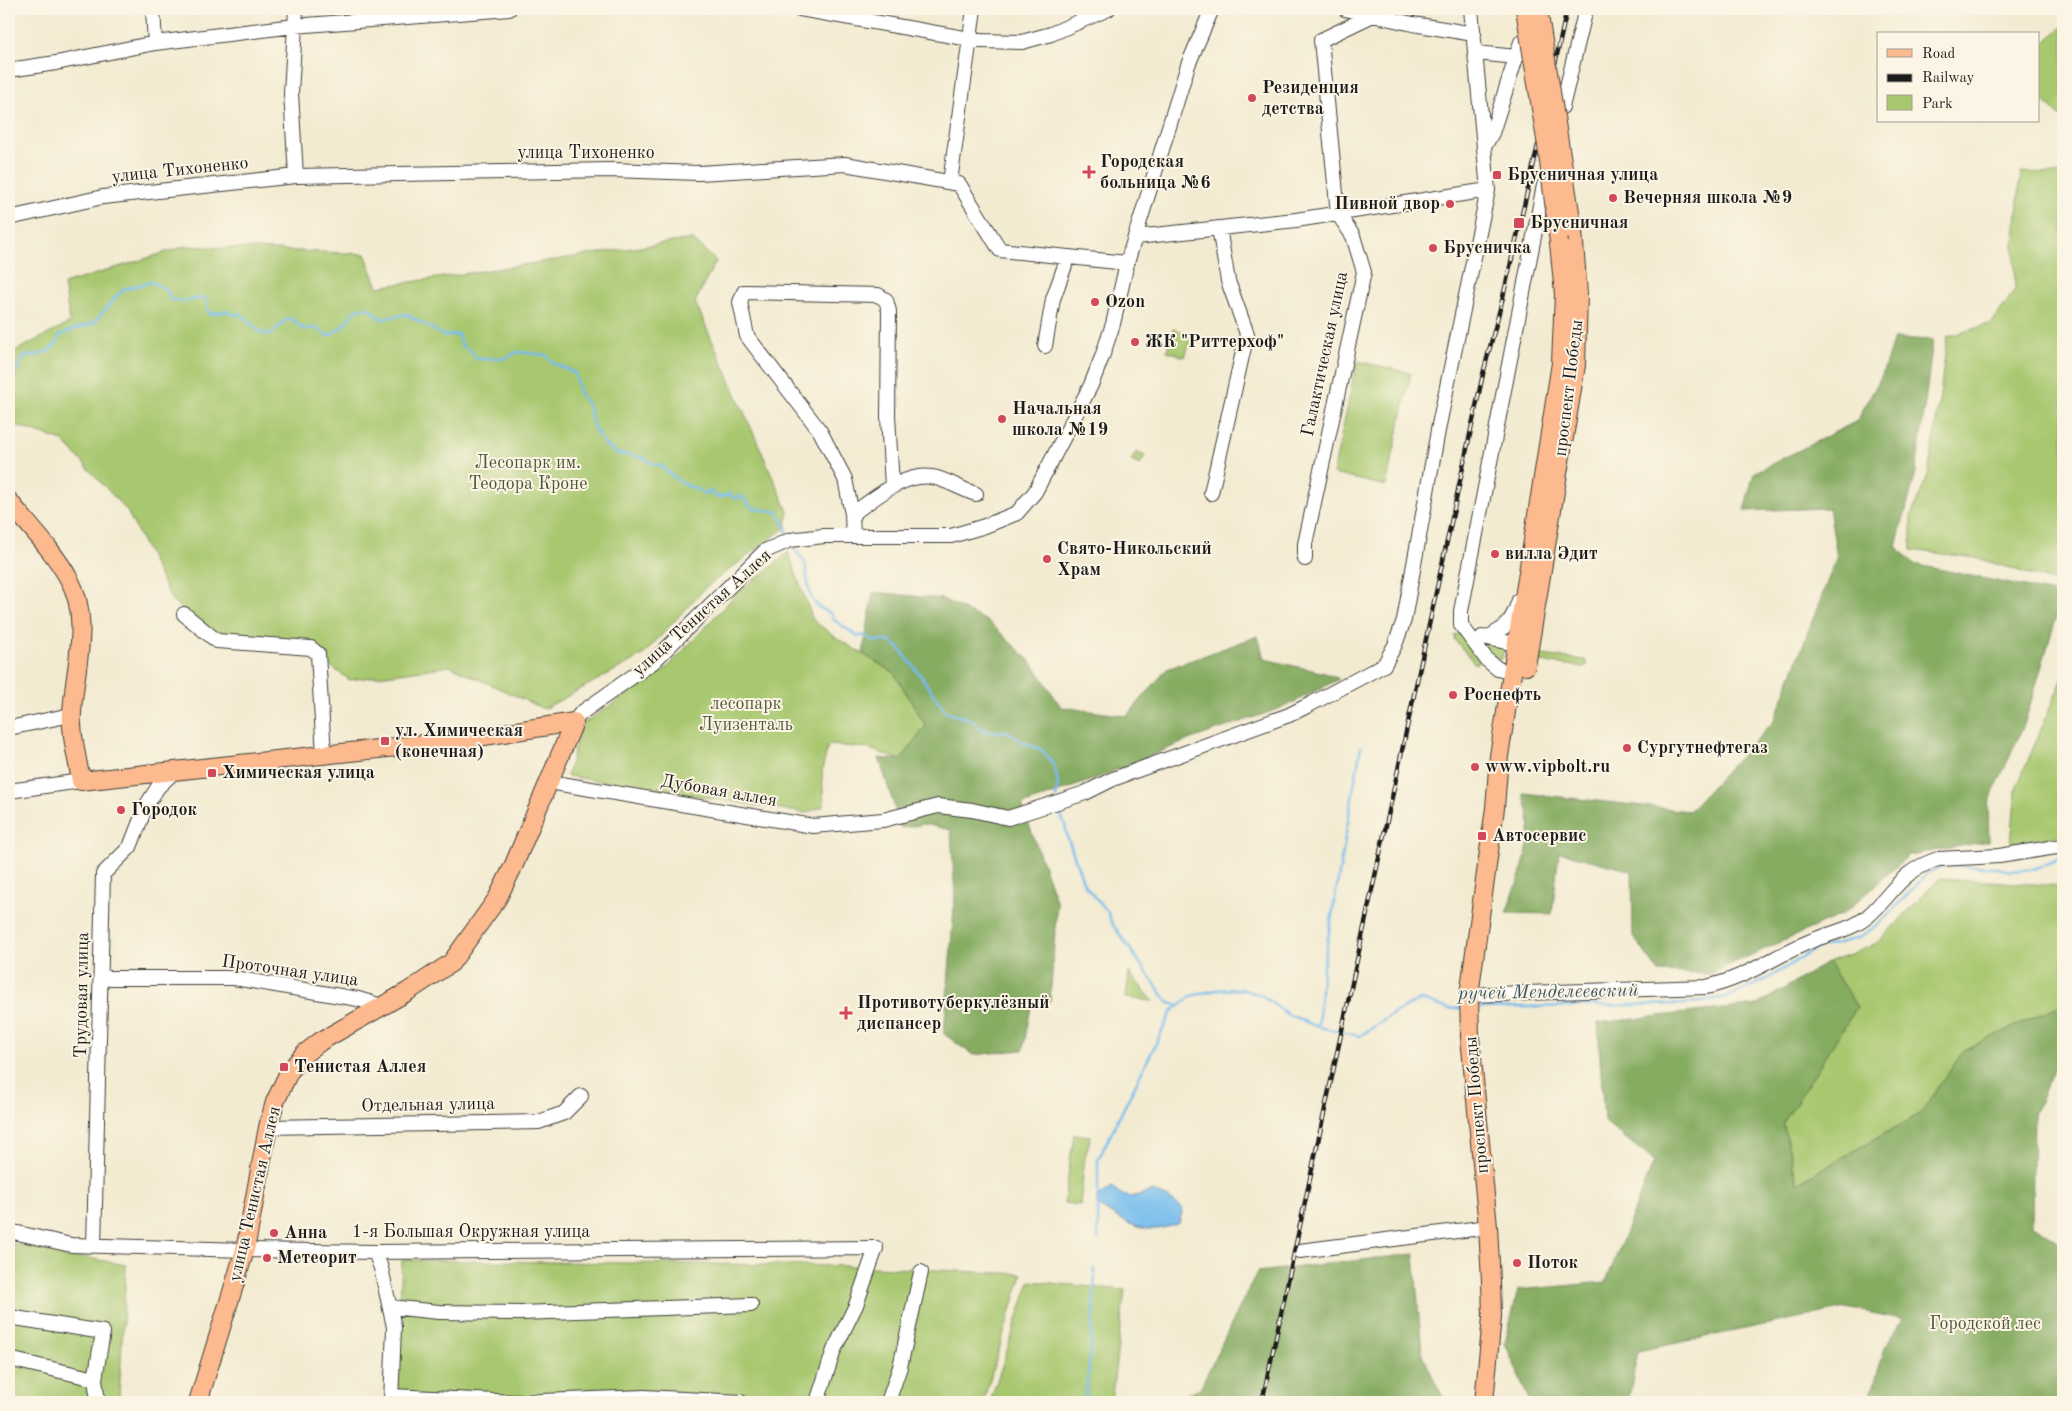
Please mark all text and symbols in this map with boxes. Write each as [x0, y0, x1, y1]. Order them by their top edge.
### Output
legend [1877, 32, 2040, 122]
text: Road [1922, 47, 1956, 62]
text: Railway [1922, 71, 1975, 86]
place label: Резиденция детства [1262, 79, 1359, 118]
marker: Резиденция детства [1246, 92, 1258, 104]
text: Park [1922, 97, 1953, 112]
street label: улица Тихоненко [517, 144, 655, 162]
place label: Городская больница №6 [1100, 153, 1211, 192]
street label: улица Тихоненко [111, 154, 249, 186]
marker: Городская больница №6 [1082, 165, 1096, 179]
place label: Брусничная улица [1507, 166, 1658, 184]
marker: Брусничная улица [1491, 169, 1503, 181]
place label: Вечерняя школа №9 [1623, 189, 1792, 207]
marker: Вечерняя школа №9 [1607, 192, 1619, 204]
place label: Пивной двор [1334, 195, 1440, 213]
marker: Пивной двор [1444, 198, 1456, 210]
place label: Брусничная [1530, 214, 1628, 232]
marker: Брусничная [1512, 216, 1526, 230]
place label: Брусничка [1443, 239, 1531, 257]
marker: Брусничка [1427, 242, 1439, 254]
street label: Галактическая улица [1299, 270, 1351, 438]
place label: Ozon [1105, 293, 1145, 311]
marker: Ozon [1089, 296, 1101, 308]
street label: проспект Победы [1552, 318, 1586, 457]
place label: ЖК "Риттерхоф" [1145, 333, 1284, 352]
marker: ЖК "Риттерхоф" [1129, 336, 1141, 348]
place label: Начальная школа №19 [1012, 400, 1108, 439]
marker: Начальная школа №19 [996, 413, 1008, 425]
park label: Лесопарк им. Теодора Кроне [469, 454, 587, 493]
place label: Свято-Никольский Храм [1057, 540, 1212, 579]
place label: вилла Эдит [1505, 545, 1598, 563]
street label: улица Тенистая Аллея [629, 546, 775, 680]
marker: вилла Эдит [1489, 548, 1501, 560]
marker: Свято-Никольский Храм [1041, 553, 1053, 565]
place label: Роснефть [1463, 686, 1542, 705]
marker: Роснефть [1447, 689, 1459, 701]
park label: лесопарк Луизенталь [699, 695, 793, 734]
place label: ул. Химическая (конечная) [395, 722, 523, 761]
marker: ул. Химическая (конечная) [379, 735, 391, 747]
place label: Сургутнефтегаз [1637, 739, 1768, 758]
marker: Сургутнефтегаз [1621, 742, 1633, 754]
place label: www.vipbolt.ru [1485, 758, 1610, 776]
marker: www.vipbolt.ru [1469, 761, 1481, 773]
place label: Химическая улица [222, 764, 375, 782]
marker: Химическая улица [206, 767, 218, 779]
street label: Дубовая аллея [660, 772, 778, 810]
place label: Городок [131, 801, 197, 819]
marker: Городок [115, 804, 127, 816]
place label: Автосервис [1492, 827, 1587, 845]
marker: Автосервис [1476, 830, 1488, 842]
street label: Трудовая улица [72, 932, 92, 1058]
street label: Проточная улица [220, 952, 360, 990]
water label: ручей Менделеевский [1455, 982, 1639, 1004]
place label: Противотуберкулёзный диспансер [857, 994, 1050, 1033]
marker: Противотуберкулёзный диспансер [839, 1006, 853, 1020]
street label: проспект Победы [1462, 1036, 1492, 1174]
place label: Тенистая Аллея [294, 1058, 426, 1076]
marker: Тенистая Аллея [278, 1061, 290, 1073]
street label: Отдельная улица [361, 1095, 495, 1115]
street label: улица Тенистая Аллея [226, 1104, 284, 1284]
street label: 1-я Большая Окружная улица [352, 1223, 590, 1241]
place label: Анна [284, 1224, 327, 1242]
marker: Анна [268, 1227, 280, 1239]
place label: Метеорит [277, 1249, 357, 1267]
marker: Метеорит [261, 1252, 273, 1264]
place label: Поток [1527, 1254, 1578, 1272]
marker: Поток [1511, 1257, 1523, 1269]
park label: Городской лес [1929, 1315, 2041, 1333]

